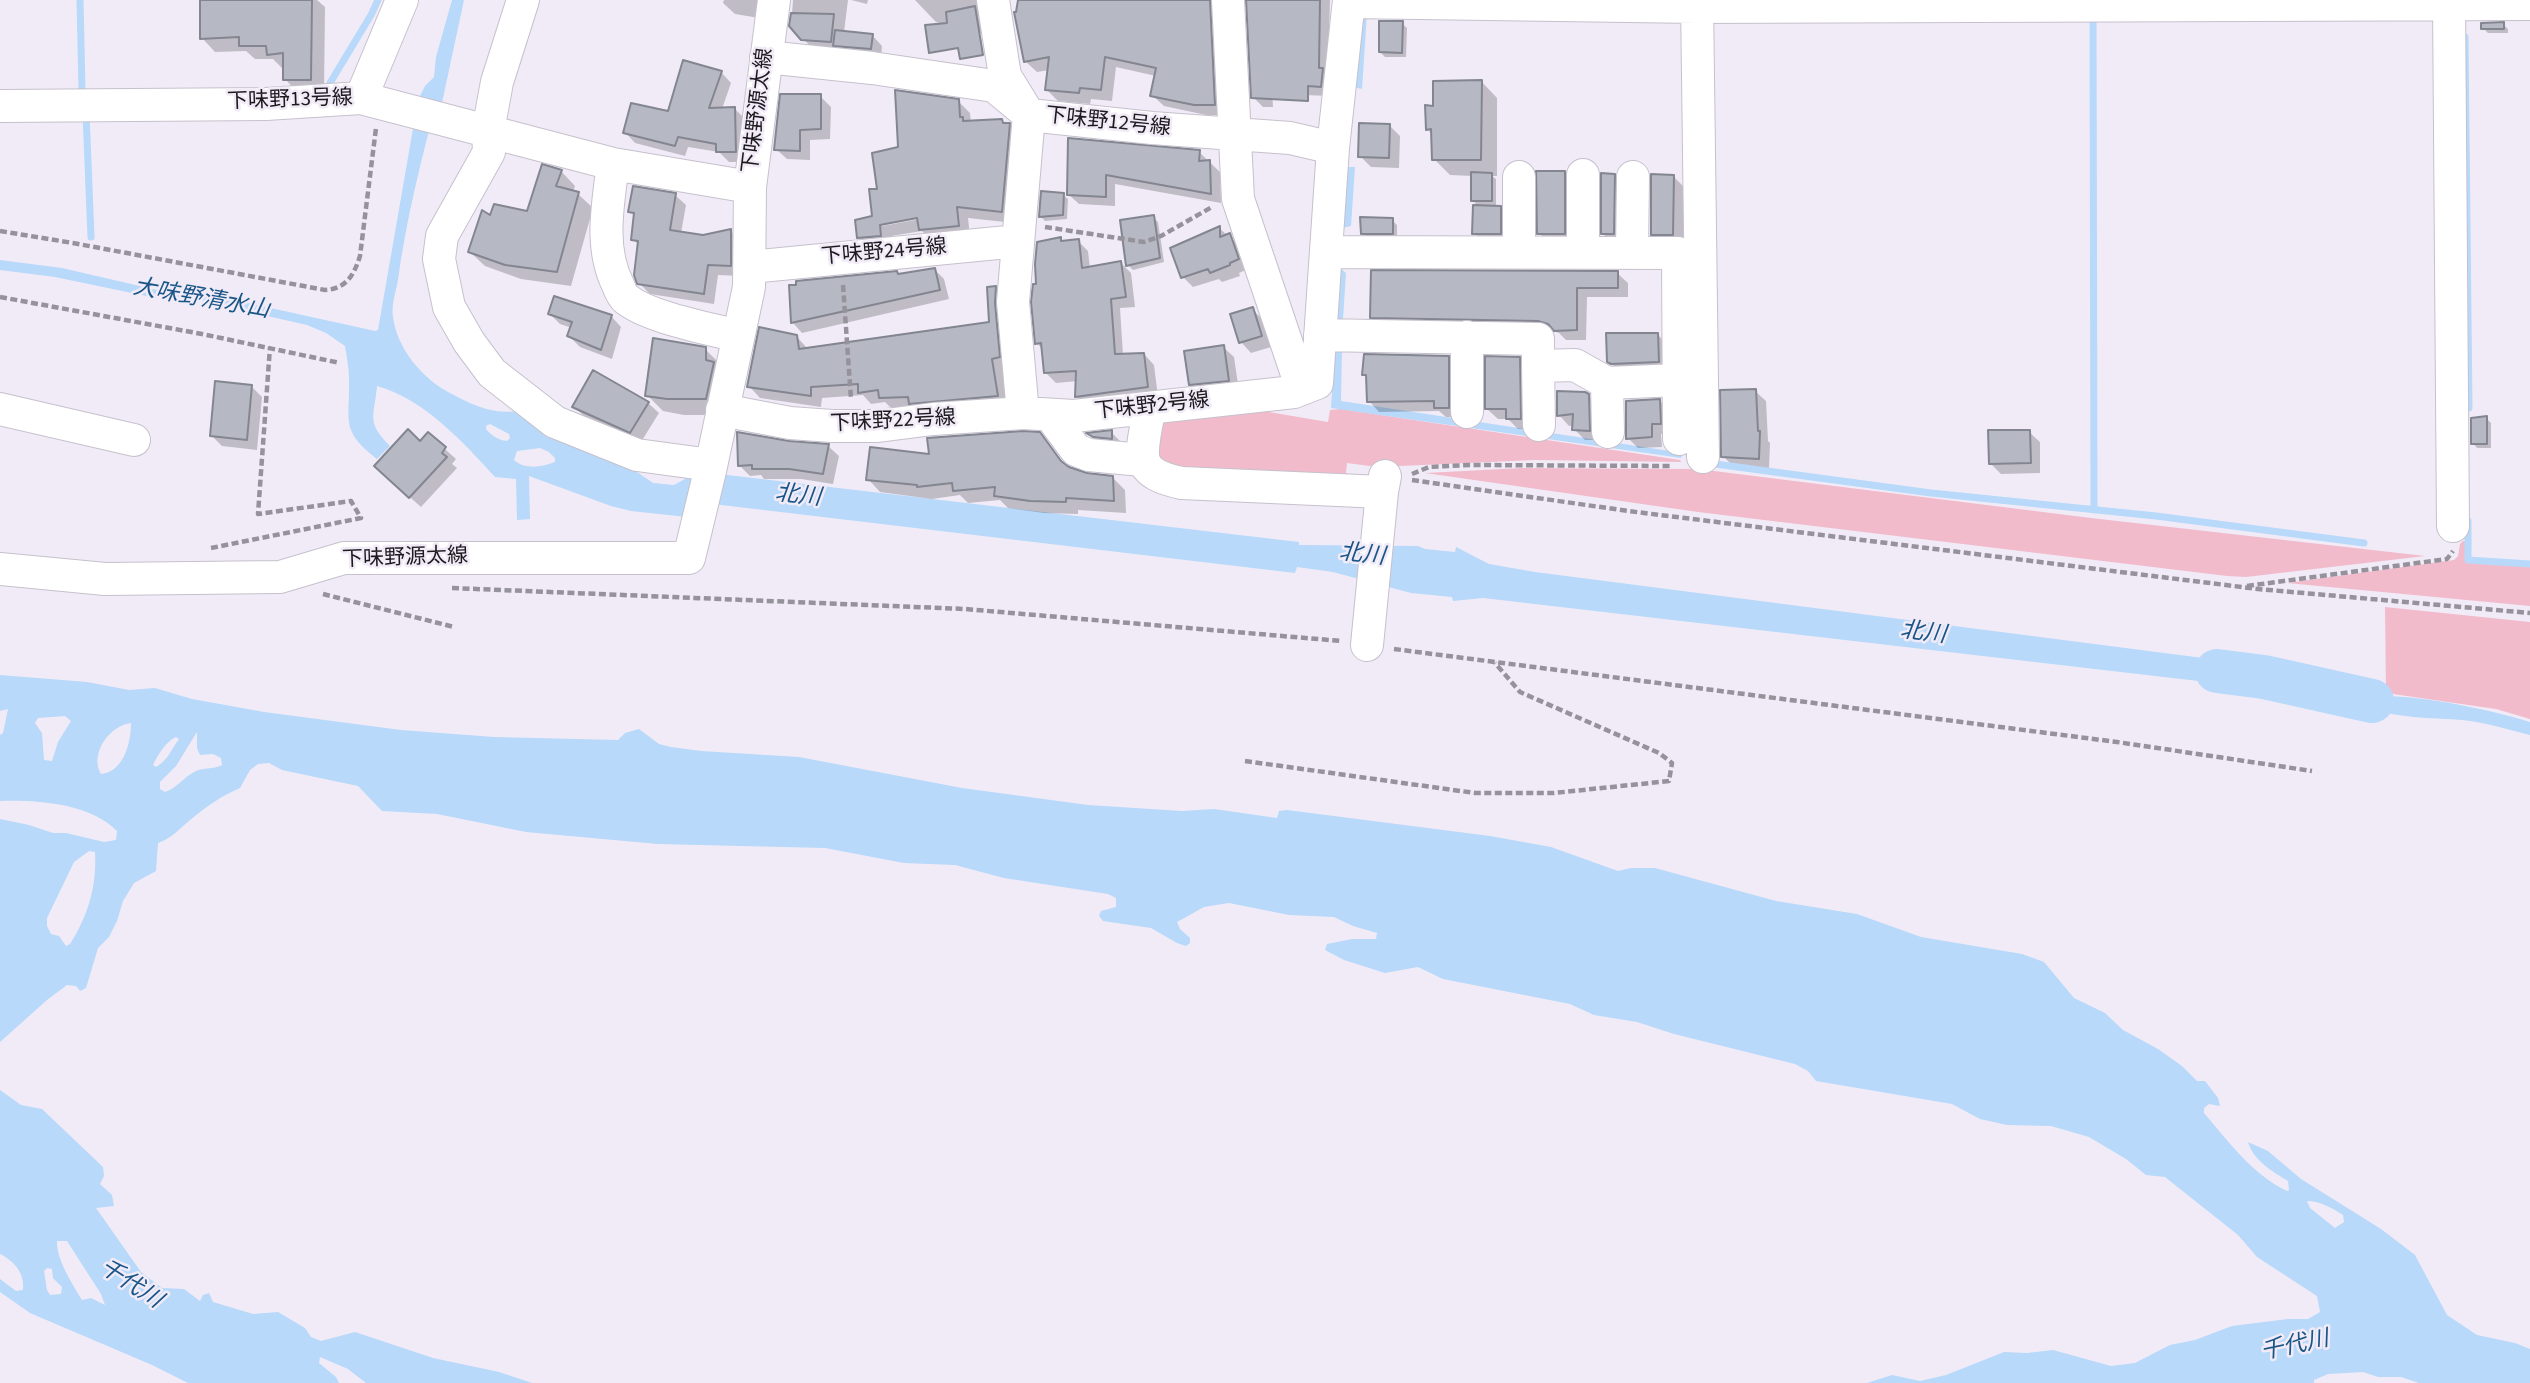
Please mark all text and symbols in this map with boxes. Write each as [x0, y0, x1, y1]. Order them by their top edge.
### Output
street label: 下味野源太線 [739, 47, 779, 175]
street label: 下味野13号線 [227, 86, 353, 116]
street label: 下味野12号線 [1044, 104, 1172, 142]
street label: 下味野24号線 [820, 235, 948, 271]
water label: 大味野清水山 [131, 274, 271, 326]
street label: 下味野2号線 [1093, 388, 1211, 426]
street label: 下味野22号線 [829, 406, 957, 438]
water label: 北川 [774, 481, 822, 513]
water label: 北川 [1338, 540, 1386, 572]
street label: 下味野源太線 [342, 544, 468, 574]
water label: 北川 [1898, 617, 1948, 651]
water label: 千代川 [94, 1255, 166, 1315]
water label: 千代川 [2258, 1326, 2332, 1368]

